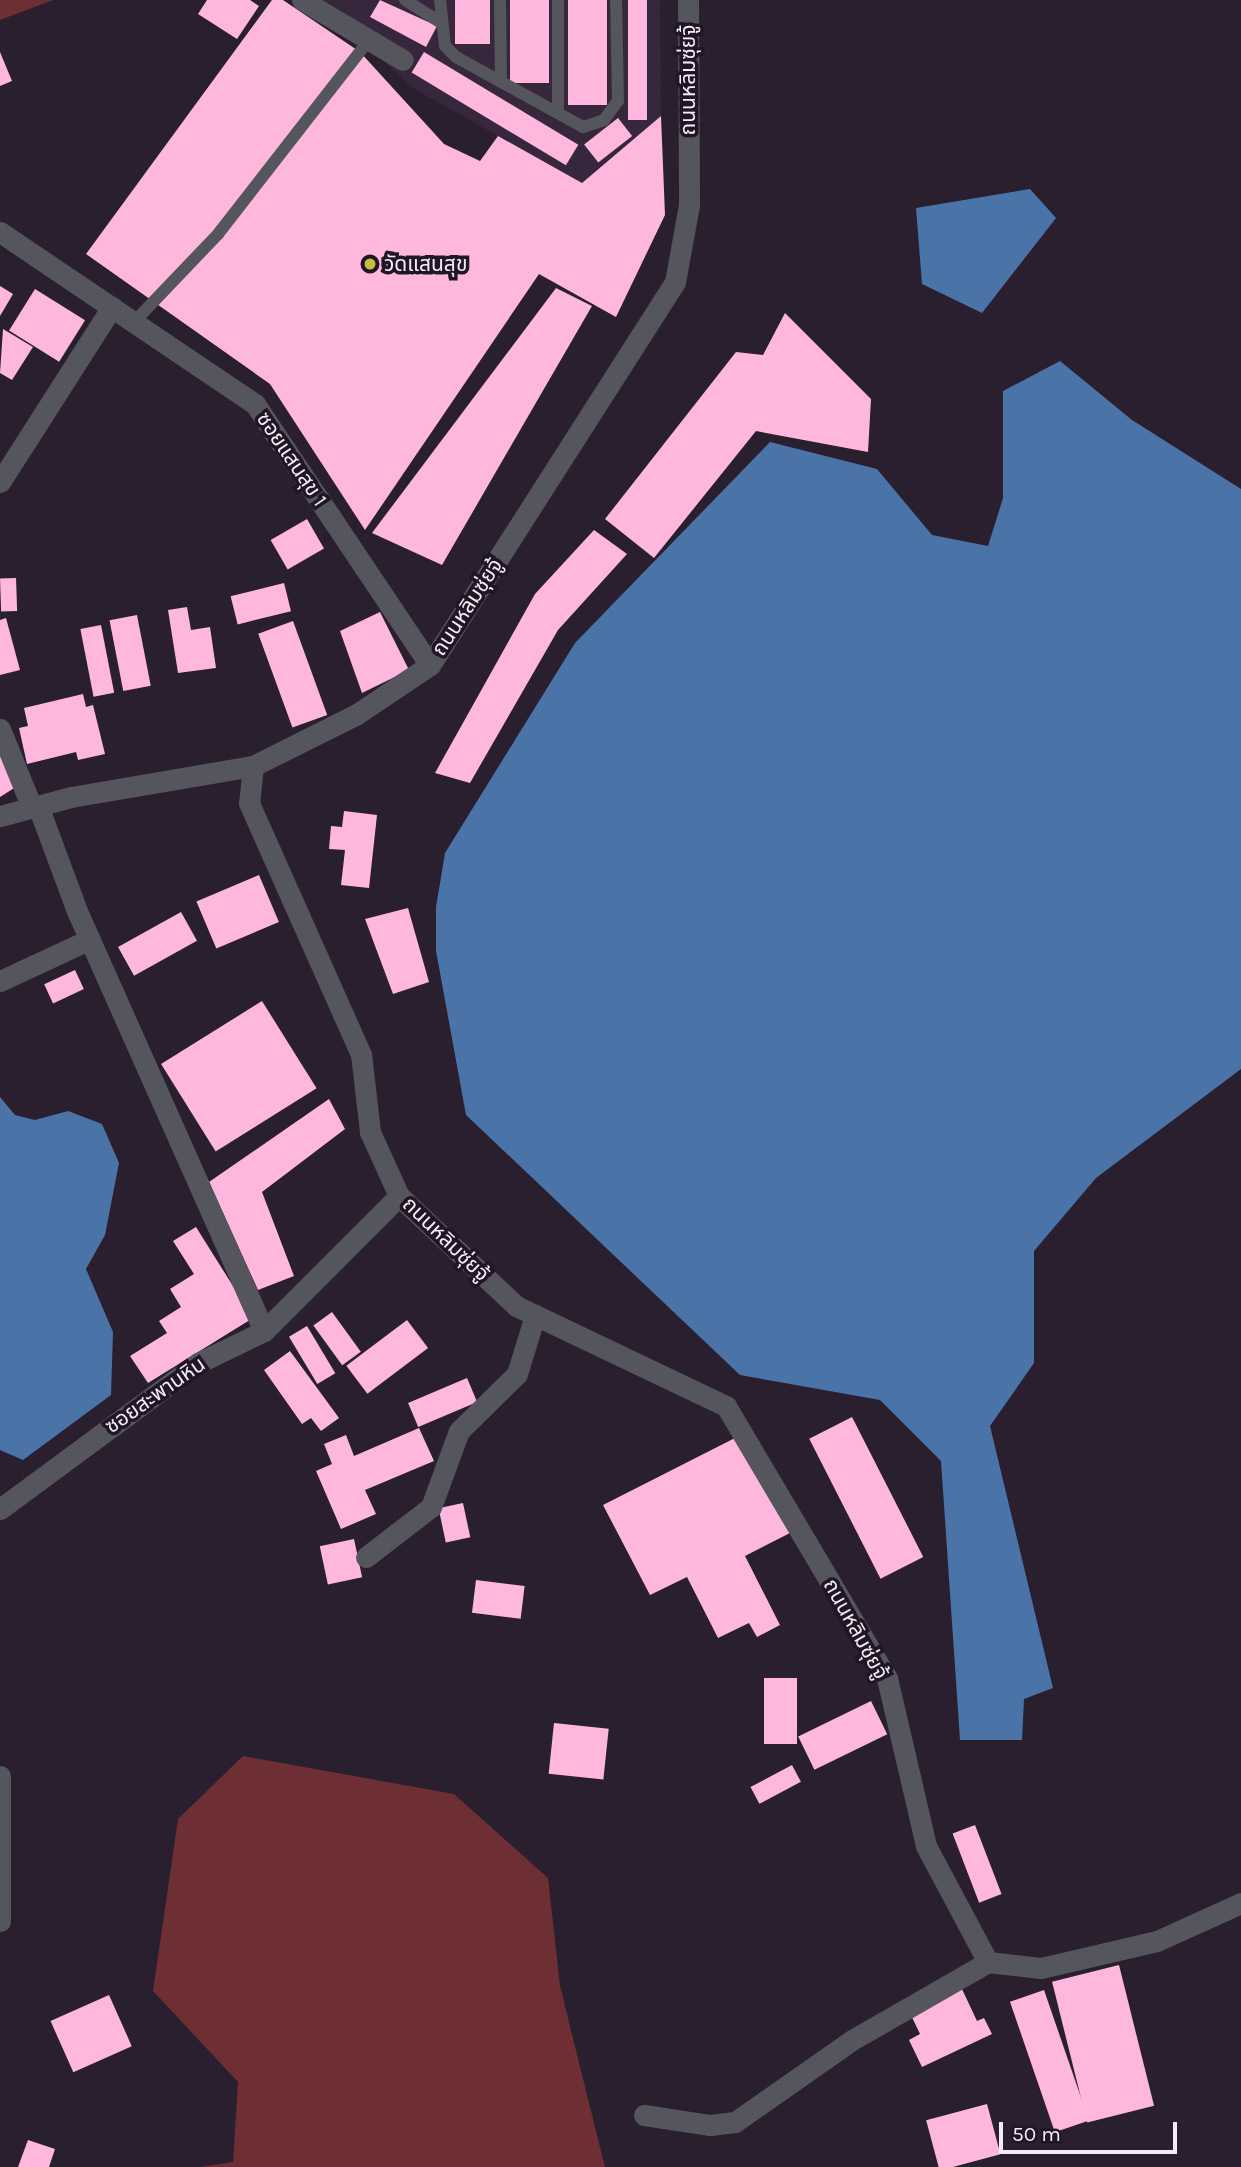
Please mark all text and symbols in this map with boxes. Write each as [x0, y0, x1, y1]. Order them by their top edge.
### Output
street label: ถนนหลิมซุ่ยจู้ [675, 25, 701, 135]
place label: วัดแสนสุข [384, 251, 467, 277]
marker: วัดแสนสุข [362, 256, 378, 272]
street label: ซอยแสนสุข 1 [251, 407, 333, 511]
street label: ถนนหลิมซุ่ยจู้ [426, 554, 508, 660]
street label: ถนนหลิมซุ่ยจู้ [397, 1191, 495, 1287]
street label: ซอยสะพานหิน [100, 1351, 210, 1439]
street label: ถนนหลิมซุ่ยจู้ [818, 1574, 894, 1684]
scale bar [1003, 2108, 1182, 2152]
text: 50 m [1012, 2122, 1061, 2146]

